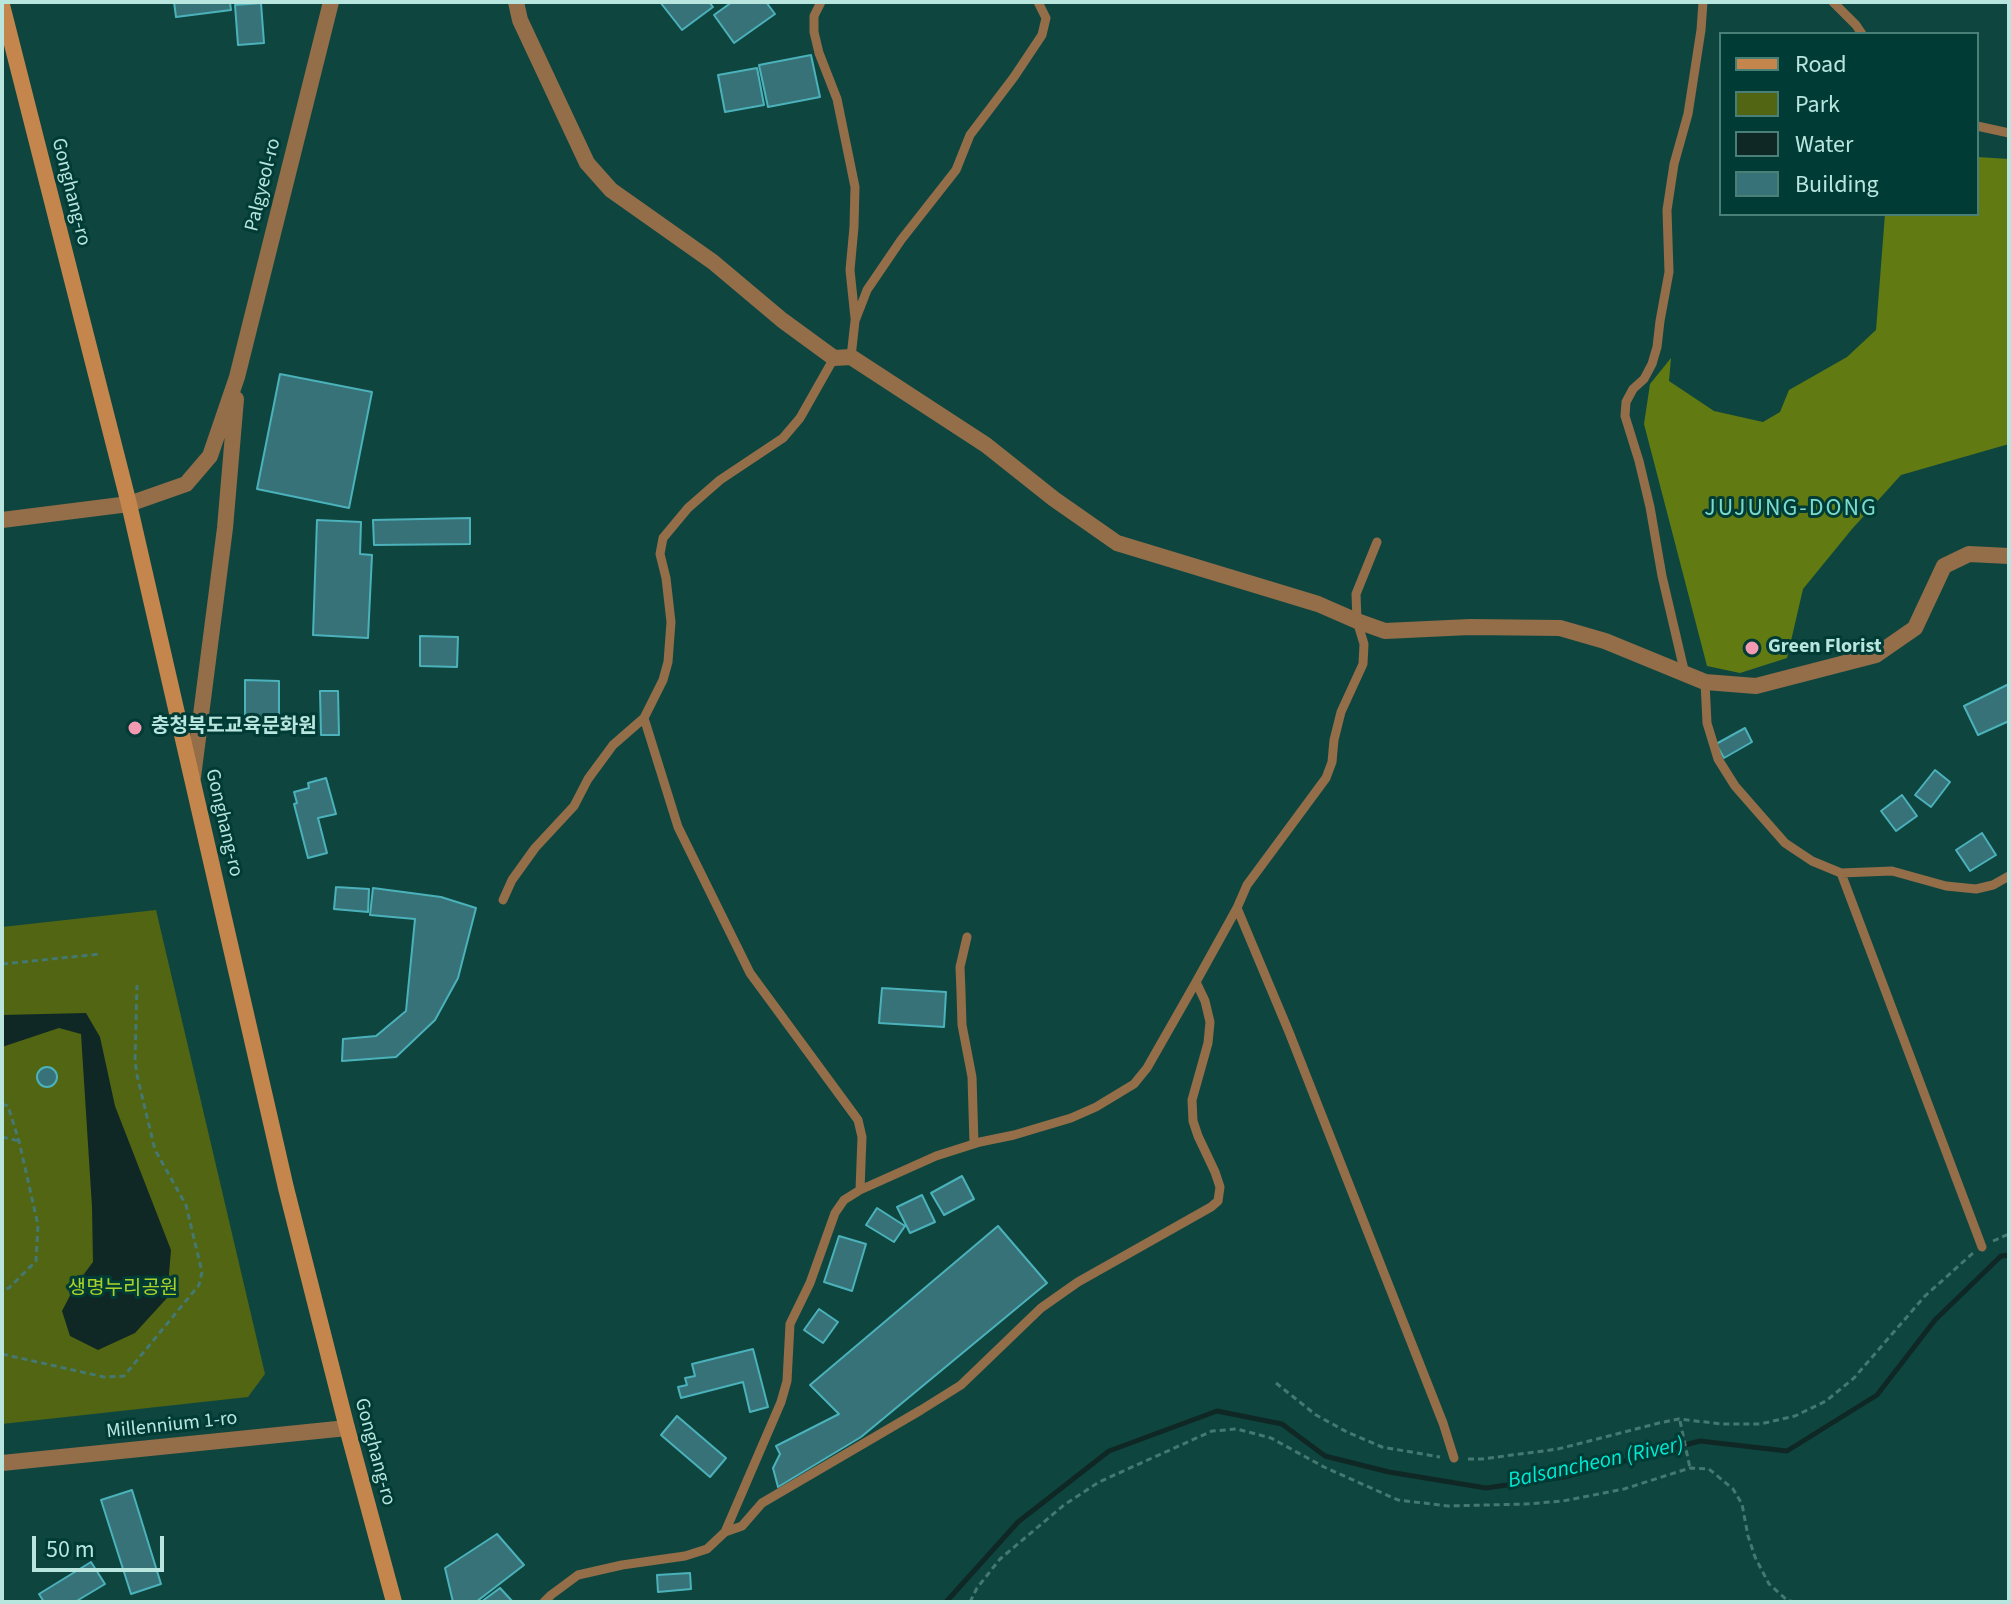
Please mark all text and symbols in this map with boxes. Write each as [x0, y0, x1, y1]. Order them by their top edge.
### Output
legend [1719, 32, 1979, 216]
text: Road [1795, 47, 1847, 82]
text: Park [1795, 87, 1840, 122]
text: Water [1795, 127, 1853, 162]
street label: Gonghang-ro [45, 136, 95, 248]
street label: Palgyeol-ro [241, 136, 287, 234]
text: Building [1795, 167, 1879, 202]
district label: JUJUNG-DONG [1704, 496, 1878, 524]
place label: Green Florist [1768, 636, 1882, 660]
marker: Green Florist [1743, 639, 1761, 657]
place label: 충청북도교육문화원 [151, 716, 317, 740]
marker: 충청북도교육문화원 [126, 719, 144, 737]
street label: Gonghang-ro [199, 767, 247, 879]
park label: 생명누리공원 [68, 1278, 178, 1302]
street label: Gonghang-ro [348, 1396, 400, 1508]
street label: Millennium 1-ro [105, 1407, 239, 1445]
water label: Balsancheon (River) [1506, 1432, 1686, 1496]
scale bar [36, 1520, 168, 1570]
text: 50 m [46, 1532, 95, 1567]

